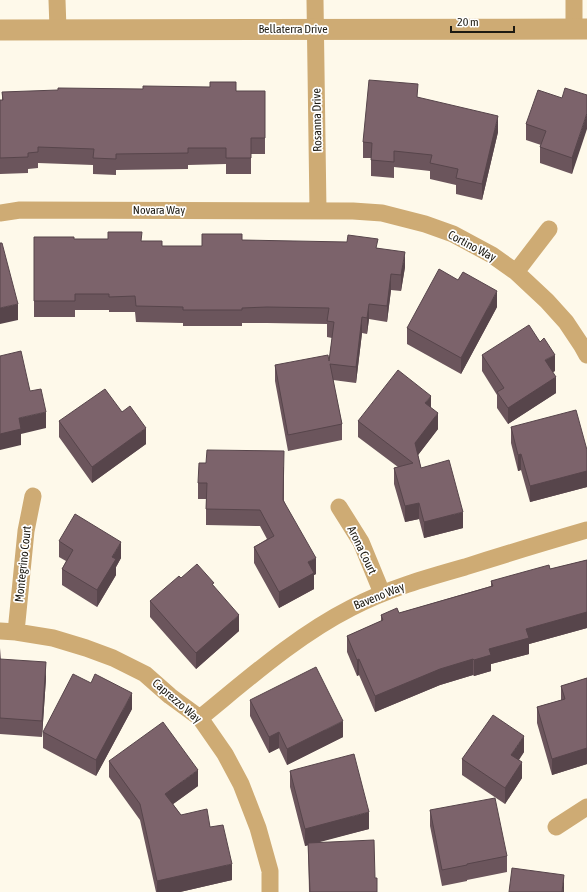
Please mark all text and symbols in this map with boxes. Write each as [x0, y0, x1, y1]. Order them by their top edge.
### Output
scale bar [451, 8, 514, 34]
text: 20 m [457, 15, 479, 29]
street label: Bellaterra Drive [258, 22, 328, 36]
street label: Rosanna Drive [309, 88, 325, 152]
street label: Novara Way [133, 203, 185, 217]
street label: Cortino Way [445, 227, 499, 265]
street label: Arona Court [344, 524, 380, 577]
street label: Montegrino Court [12, 525, 34, 603]
street label: Baveno Way [352, 579, 406, 613]
street label: Caprezzo Way [150, 676, 204, 726]

